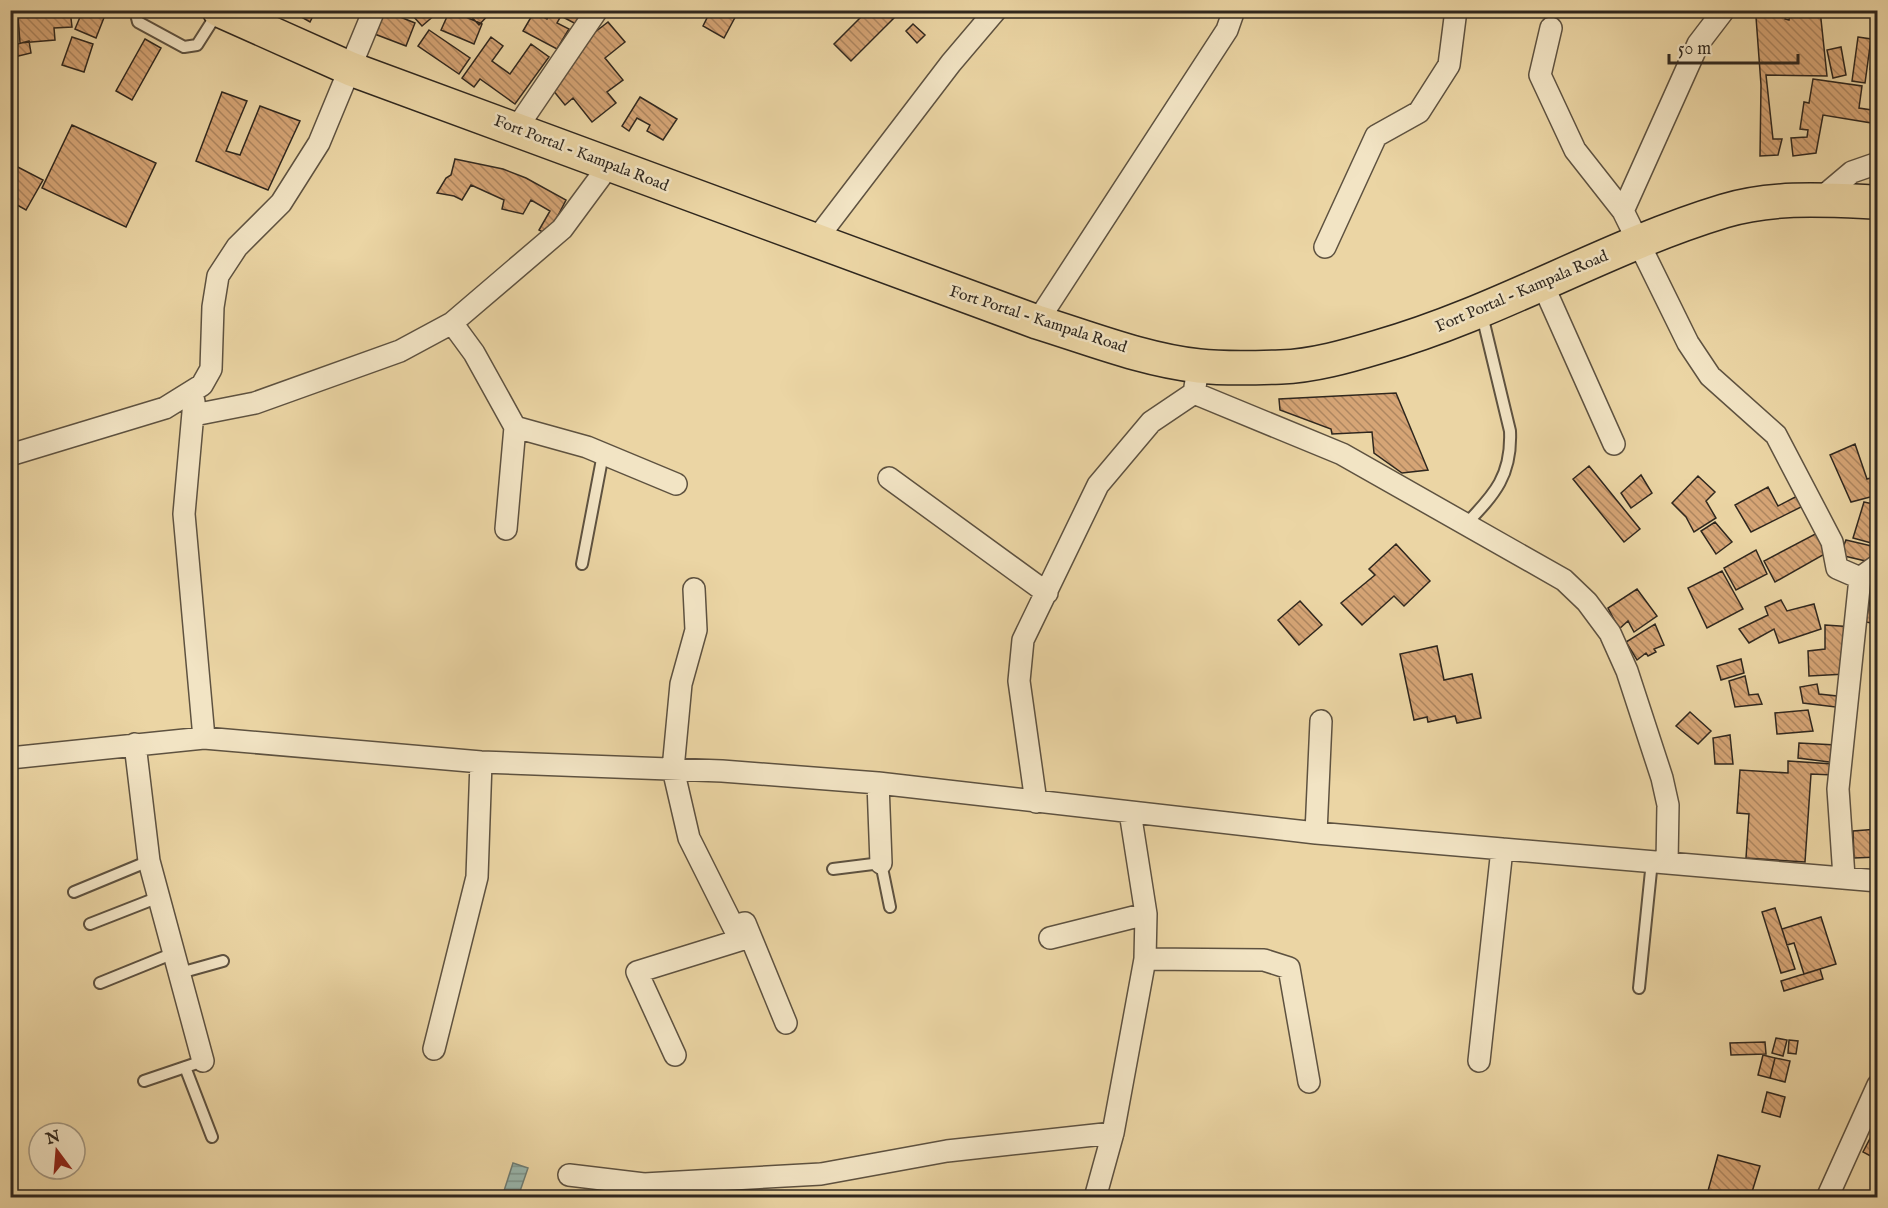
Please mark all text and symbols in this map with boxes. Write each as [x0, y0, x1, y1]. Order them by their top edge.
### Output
scale bar [1669, 27, 1798, 65]
text: 50 m [1678, 38, 1711, 61]
street label: Fort Portal - Kampala Road [491, 111, 672, 197]
street label: Fort Portal - Kampala Road [1433, 246, 1612, 337]
street label: Fort Portal - Kampala Road [947, 282, 1130, 358]
north arrow [27, 1121, 87, 1181]
text: N [43, 1127, 63, 1150]

